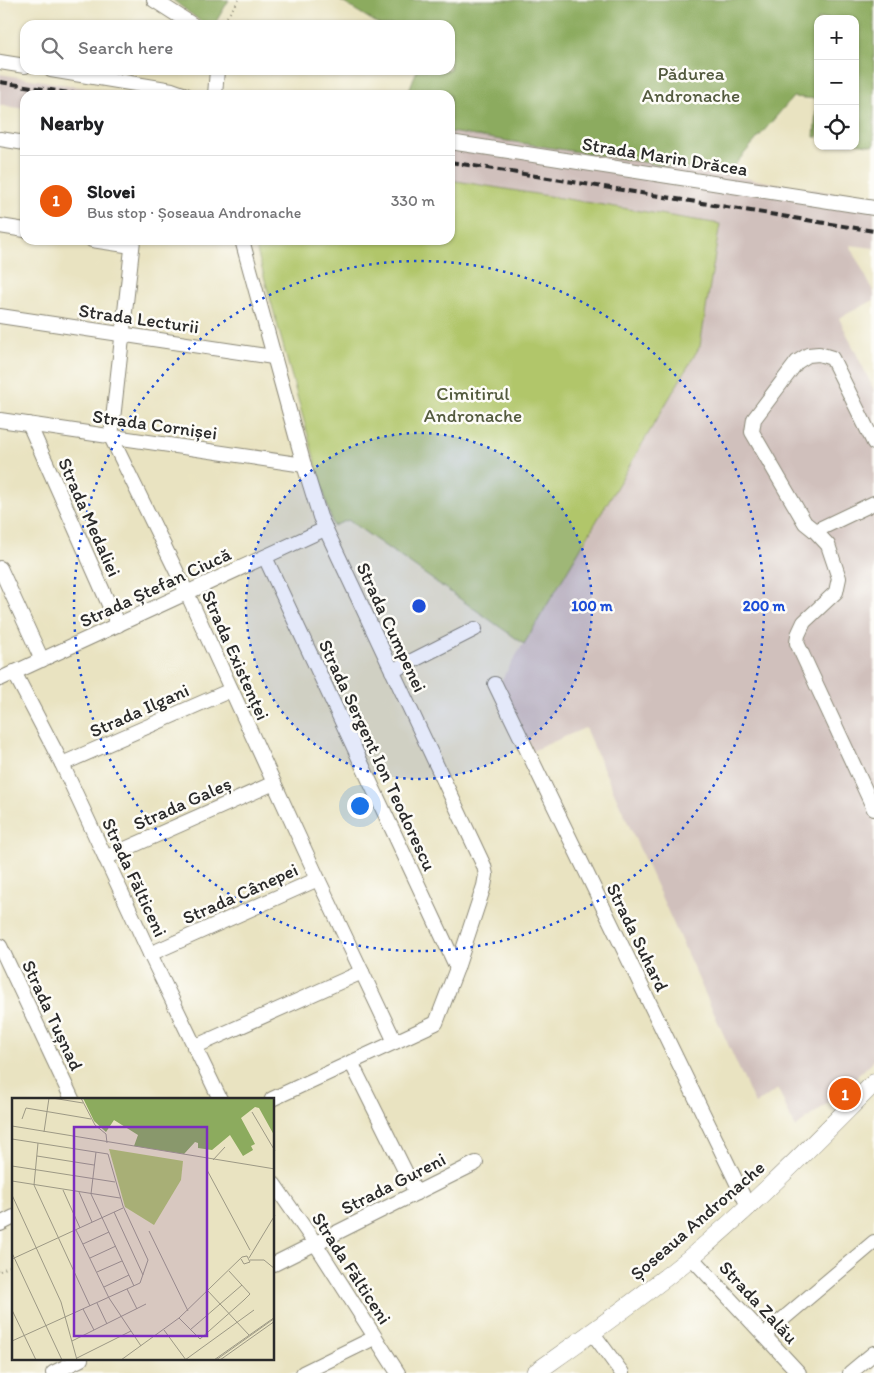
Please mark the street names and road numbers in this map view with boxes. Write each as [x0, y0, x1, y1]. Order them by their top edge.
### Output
street label: Strada Marin Drăcea [581, 132, 749, 181]
street label: Strada Lecturii [77, 299, 201, 338]
street label: Strada Cornișei [91, 404, 219, 445]
street label: Strada Medaliei [53, 454, 126, 580]
street label: Strada Ștefan Ciucă [76, 542, 235, 633]
street label: Strada Cumpenei [351, 559, 432, 696]
street label: Strada Existenței [197, 587, 274, 724]
street label: Strada Sergent Ion Teodorescu [314, 636, 442, 875]
street label: Strada Ilgani [86, 678, 193, 743]
street label: Strada Galeș [130, 772, 235, 835]
street label: Strada Fălticeni [97, 814, 172, 940]
street label: Strada Cânepei [179, 858, 302, 929]
street label: Strada Suhard [601, 879, 674, 996]
street label: Strada Tușnad [17, 956, 88, 1074]
street label: Strada Gureni [337, 1147, 449, 1220]
street label: Șoseaua Andronache [625, 1156, 769, 1285]
street label: Strada Fălticeni [307, 1208, 396, 1329]
street label: Strada Zalău [714, 1256, 803, 1349]

